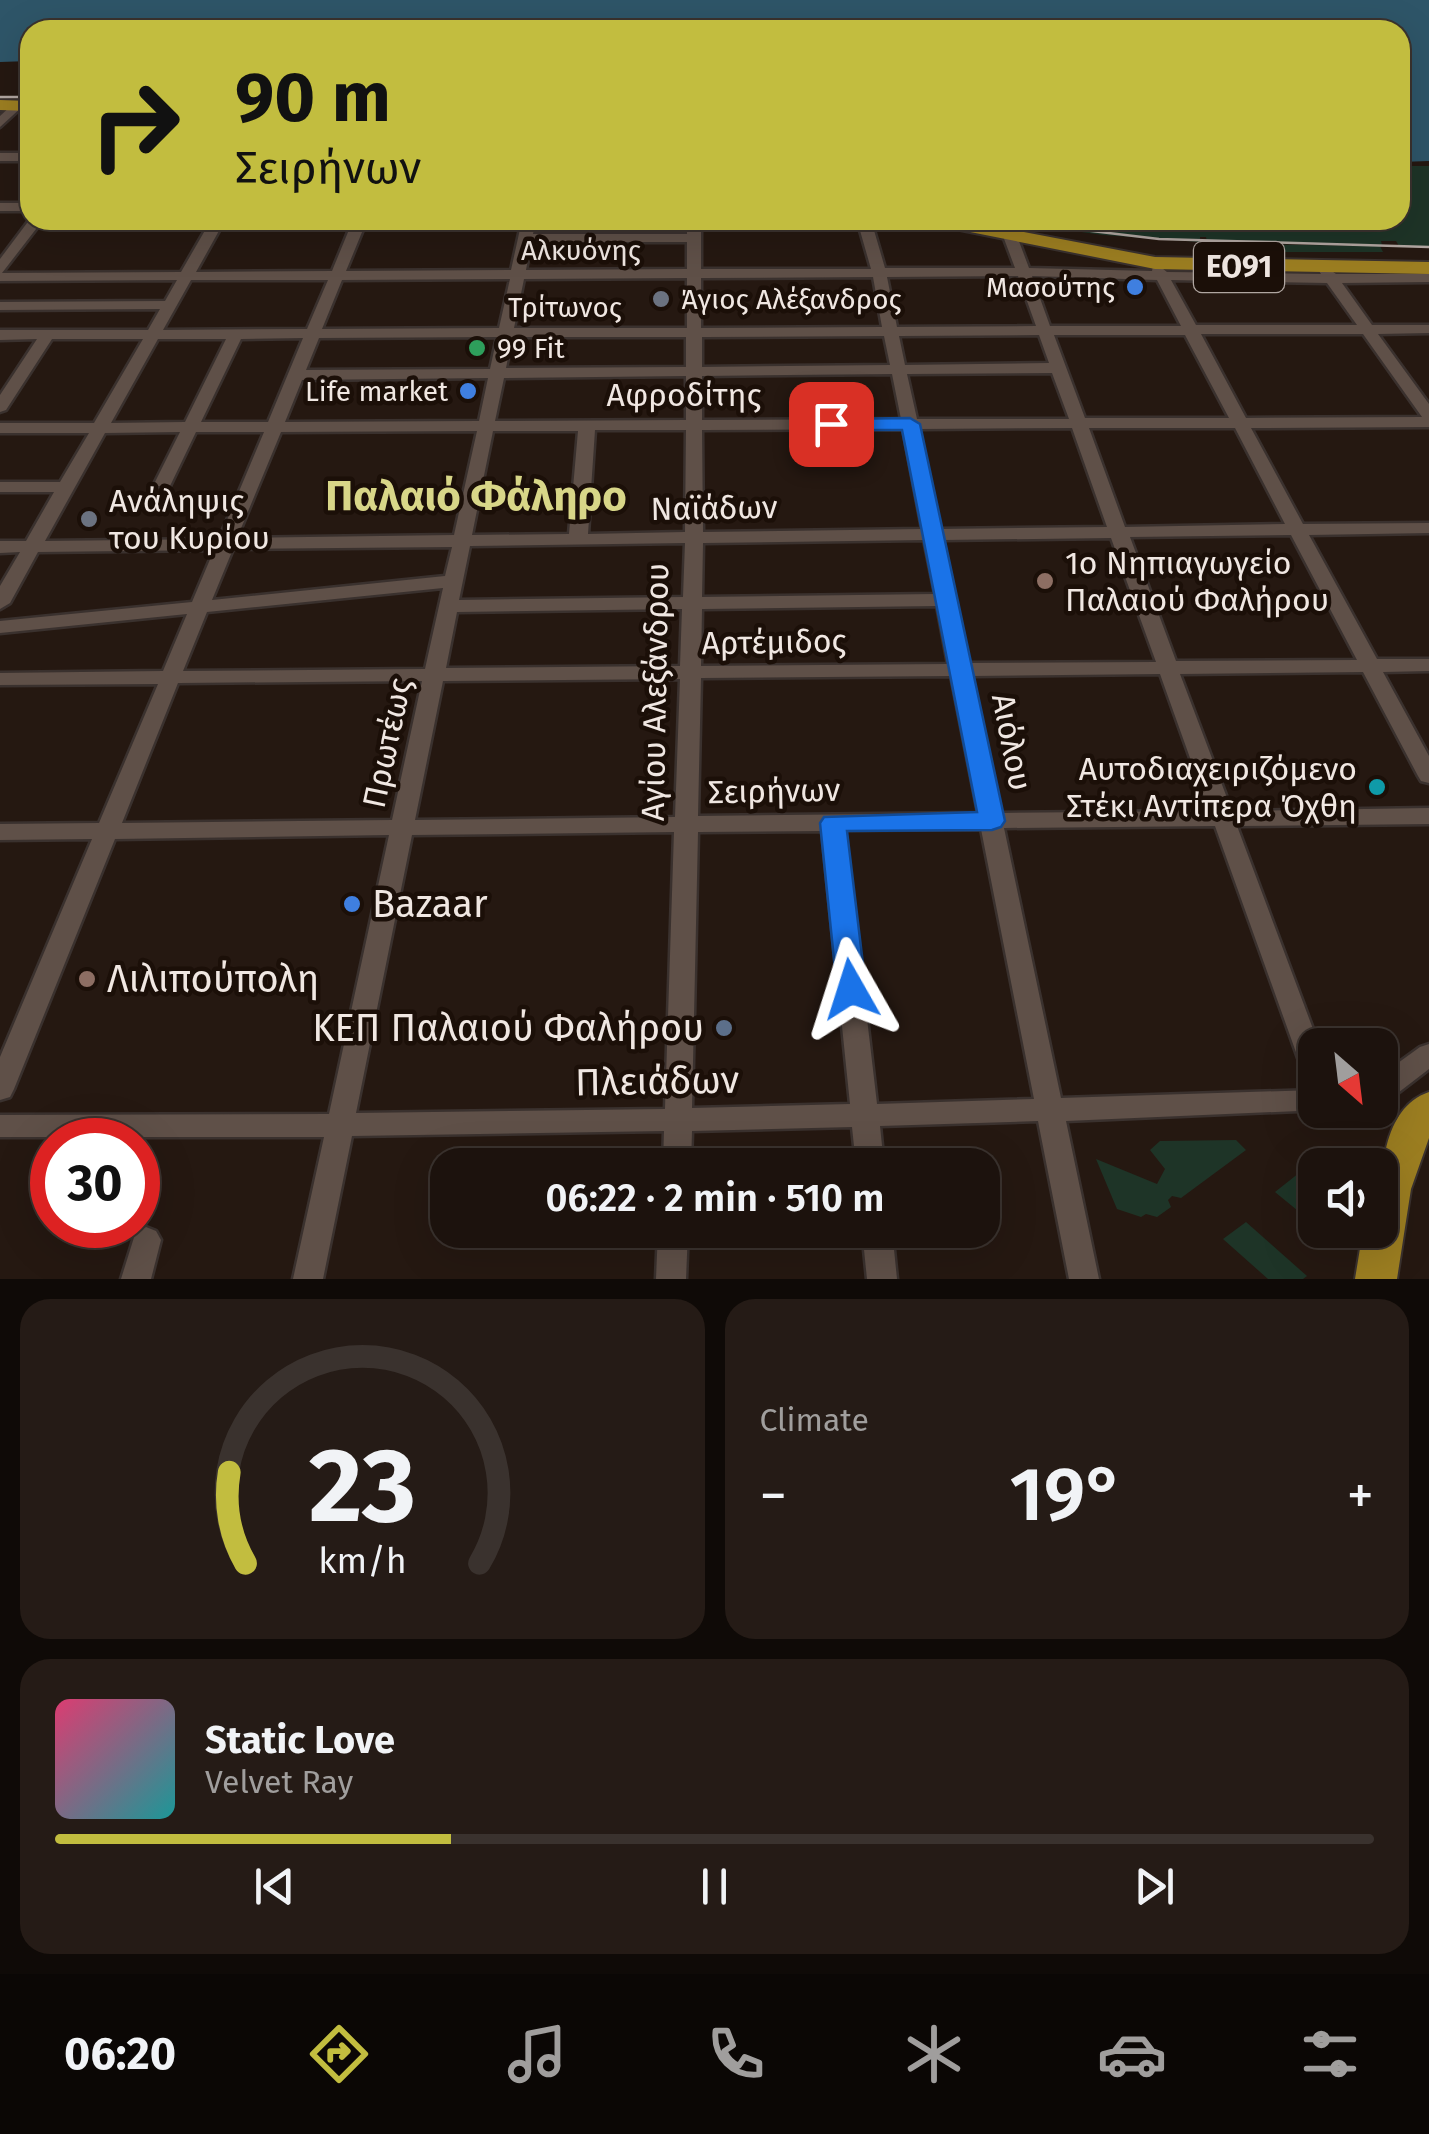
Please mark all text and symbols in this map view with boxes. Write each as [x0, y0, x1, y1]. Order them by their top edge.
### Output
text: 90 m [235, 56, 391, 140]
icon: right [70, 60, 200, 190]
text: Σειρήνων [235, 141, 421, 195]
street label: Αλκυόνης [521, 234, 641, 267]
road number: ΕΟ91 [1194, 242, 1284, 292]
place label: Μασούτης [986, 271, 1115, 304]
marker: Μασούτης [1124, 276, 1146, 298]
place label: Άγιος Αλέξανδρος [681, 283, 902, 316]
marker: Άγιος Αλέξανδρος [650, 288, 672, 310]
street label: Τρίτωνος [508, 291, 622, 324]
place label: 99 Fit [497, 332, 565, 365]
marker: 99 Fit [466, 337, 488, 359]
place label: Life market [305, 375, 449, 408]
street label: Αφροδίτης [607, 376, 761, 414]
marker: Life market [457, 380, 479, 402]
pin [789, 382, 874, 467]
icon: arrive [804, 397, 859, 452]
district label: Παλαιό Φάληρο [325, 471, 627, 521]
place label: Ανάληψις του Κυρίου [108, 482, 270, 557]
street label: Ναϊάδων [650, 488, 778, 528]
marker: Ανάληψις του Κυρίου [78, 508, 100, 530]
place label: 1ο Νηπιαγωγείο Παλαιού Φαλήρου [1065, 544, 1329, 619]
street label: Αγίου Αλεξάνδρου [634, 563, 676, 821]
marker: 1ο Νηπιαγωγείο Παλαιού Φαλήρου [1034, 570, 1056, 592]
street label: Αρτέμιδος [701, 622, 847, 662]
street label: Πρωτέως [355, 674, 419, 812]
street label: Αιόλου [984, 690, 1040, 794]
place label: Αυτοδιαχειριζόμενο Στέκι Αντίπερα Όχθη [1066, 750, 1357, 825]
street label: Σειρήνων [707, 771, 841, 811]
marker: Αυτοδιαχειριζόμενο Στέκι Αντίπερα Όχθη [1366, 776, 1388, 798]
place label: Bazaar [372, 881, 488, 927]
marker: Bazaar [341, 893, 363, 915]
position arrow [799, 937, 903, 1041]
place label: Λιλιπούπολη [107, 956, 319, 1002]
marker: Λιλιπούπολη [76, 968, 98, 990]
place label: ΚΕΠ Παλαιού Φαλήρου [312, 1005, 704, 1051]
marker: ΚΕΠ Παλαιού Φαλήρου [713, 1017, 735, 1039]
north arrow [1298, 1028, 1398, 1128]
map controls [1298, 1028, 1398, 1248]
street label: Πλειάδων [575, 1057, 739, 1105]
speed limit sign: 30 [30, 1118, 160, 1248]
button: sound [1298, 1148, 1398, 1248]
text: 06:22 · 2 min · 510 m [546, 1175, 884, 1221]
text: Climate [760, 1401, 869, 1439]
text: 23 [309, 1424, 416, 1549]
text: 19° [1009, 1450, 1124, 1540]
text: − [760, 1463, 787, 1529]
text: + [1347, 1463, 1374, 1529]
text: km/h [318, 1540, 406, 1582]
text: Static Love [205, 1717, 395, 1763]
text: Velvet Ray [205, 1763, 353, 1801]
icon: previous [247, 1859, 302, 1914]
icon: pause [687, 1859, 742, 1914]
icon: next [1127, 1859, 1182, 1914]
icon: directions [304, 2019, 374, 2089]
icon: music [502, 2019, 572, 2089]
icon: phone [701, 2019, 771, 2089]
icon: climate [899, 2019, 969, 2089]
icon: car [1097, 2019, 1167, 2089]
icon: filters [1295, 2019, 1365, 2089]
text: 06:20 [64, 2027, 176, 2081]

